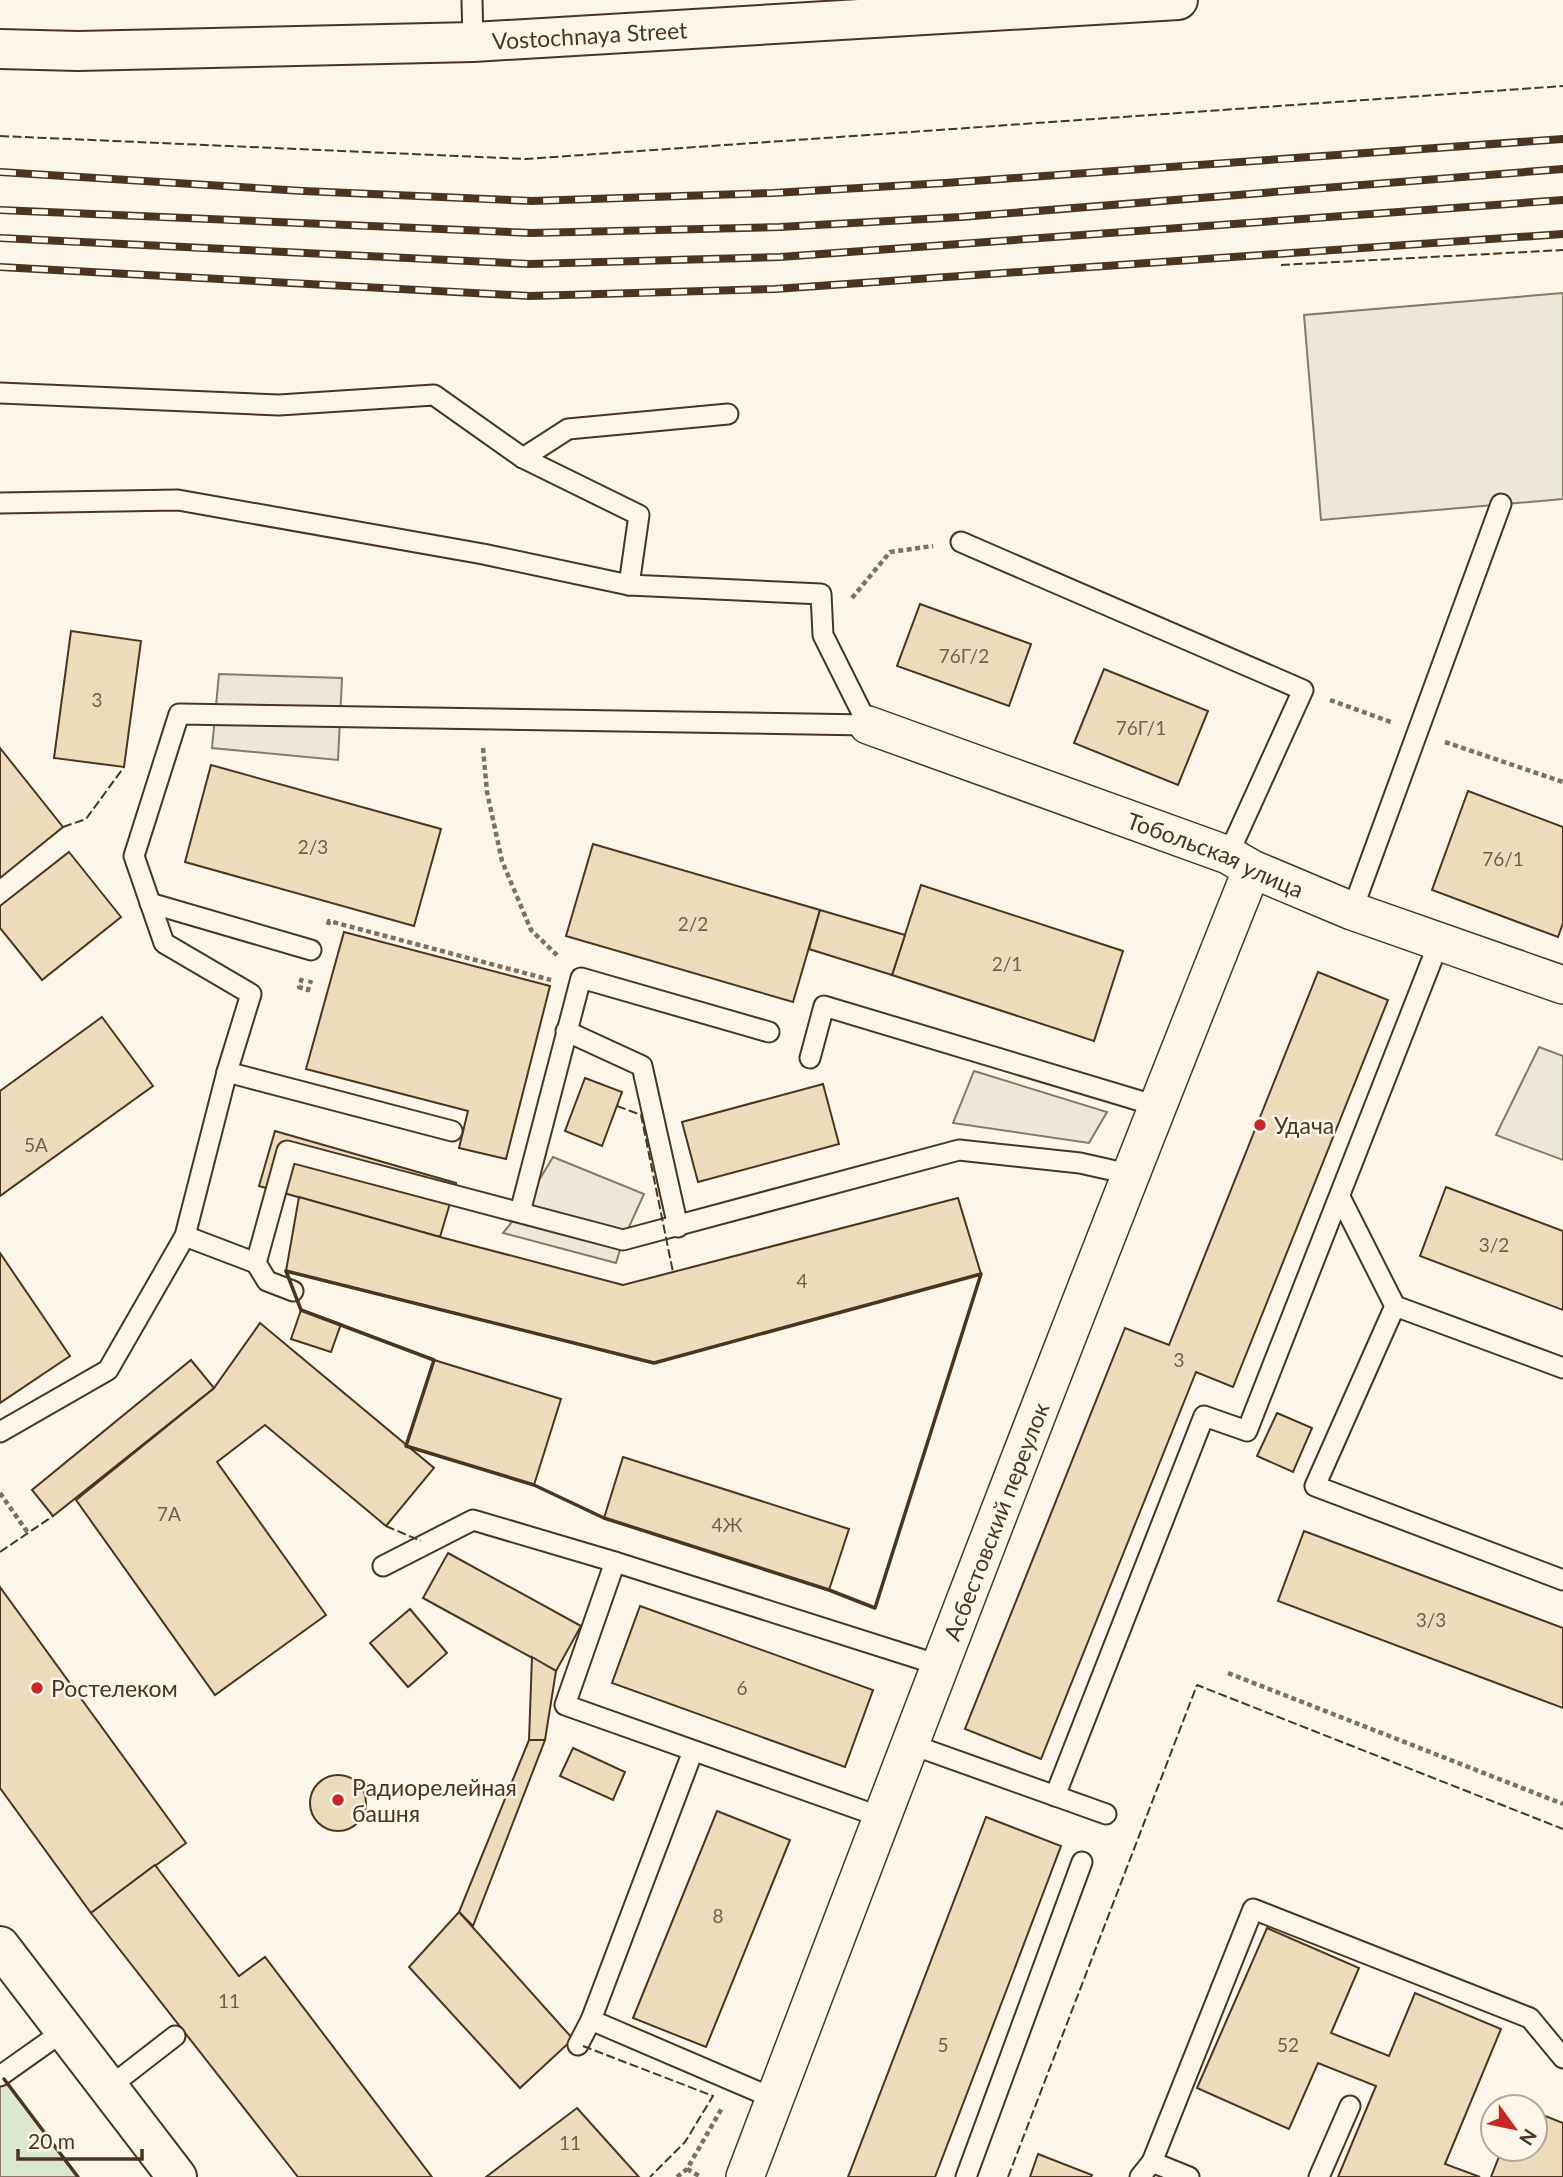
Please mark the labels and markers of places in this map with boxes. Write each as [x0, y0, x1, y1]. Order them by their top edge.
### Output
place label: Удача [1274, 1111, 1334, 1139]
marker: Удача [1252, 1117, 1268, 1133]
place label: Ростелеком [51, 1674, 178, 1702]
marker: Ростелеком [29, 1680, 45, 1696]
place label: Радиорелейная башня [352, 1773, 517, 1827]
marker: Радиорелейная башня [330, 1792, 346, 1808]

